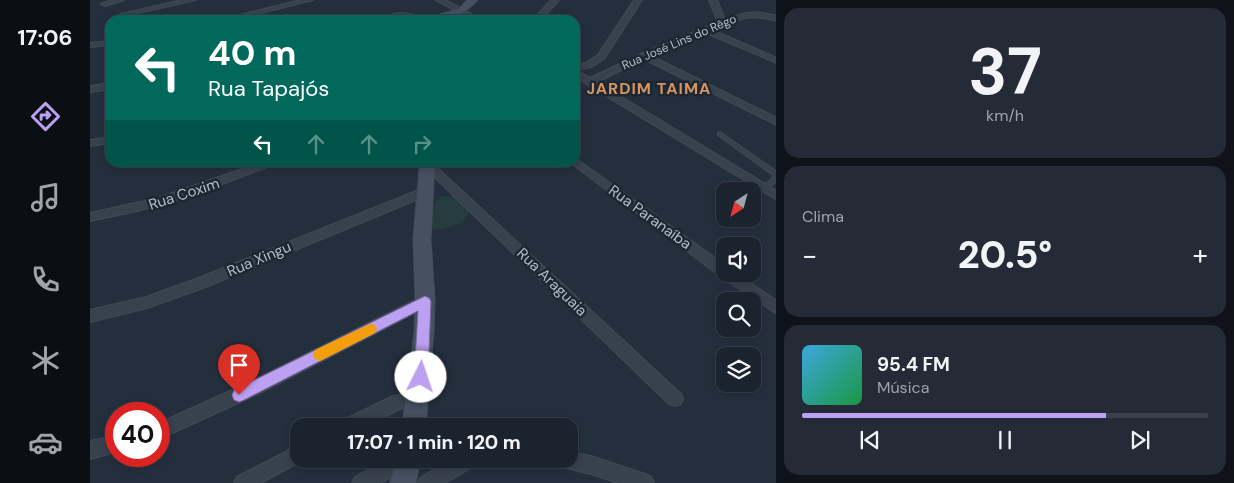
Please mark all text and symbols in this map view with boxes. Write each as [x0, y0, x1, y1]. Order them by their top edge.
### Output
street label: Rua José Lins do Rêgo [619, 11, 739, 73]
text: 17:06 [18, 23, 72, 52]
text: 40 m [208, 30, 297, 76]
text: 37 [968, 30, 1042, 114]
icon: left [125, 35, 190, 100]
text: Rua Tapajós [208, 74, 329, 103]
district label: JARDIM TAIMA [587, 78, 711, 99]
icon: directions [28, 99, 63, 134]
text: km/h [986, 105, 1024, 126]
icon: left [249, 130, 277, 158]
icon: ahead [302, 130, 330, 158]
icon: ahead [355, 130, 383, 158]
icon: right [408, 130, 436, 158]
street label: Rua Coxim [146, 173, 222, 215]
icon: music [28, 180, 63, 215]
street label: Rua Paranaíba [605, 180, 695, 254]
north arrow [716, 182, 761, 228]
map controls [716, 182, 761, 392]
text: Clima [802, 206, 844, 227]
text: 20.5° [958, 230, 1052, 280]
street label: Rua Xingu [224, 237, 294, 281]
button: sound [716, 237, 761, 282]
text: − [802, 237, 817, 274]
text: + [1193, 237, 1208, 274]
street label: Rua Araguaia [513, 243, 591, 321]
icon: phone [28, 262, 63, 297]
button: search [716, 292, 761, 337]
icon: climate [28, 343, 63, 378]
pin [218, 344, 260, 395]
button: layers [716, 347, 761, 392]
position arrow [394, 350, 446, 402]
icon: arrive [225, 351, 253, 379]
text: 95.4 FM [877, 352, 950, 377]
text: Música [877, 377, 929, 398]
speed limit sign: 40 [105, 402, 170, 467]
icon: car [28, 425, 63, 460]
icon: previous [856, 426, 884, 454]
icon: pause [991, 426, 1019, 454]
icon: next [1126, 426, 1154, 454]
text: 17:07 · 1 min · 120 m [347, 430, 521, 455]

